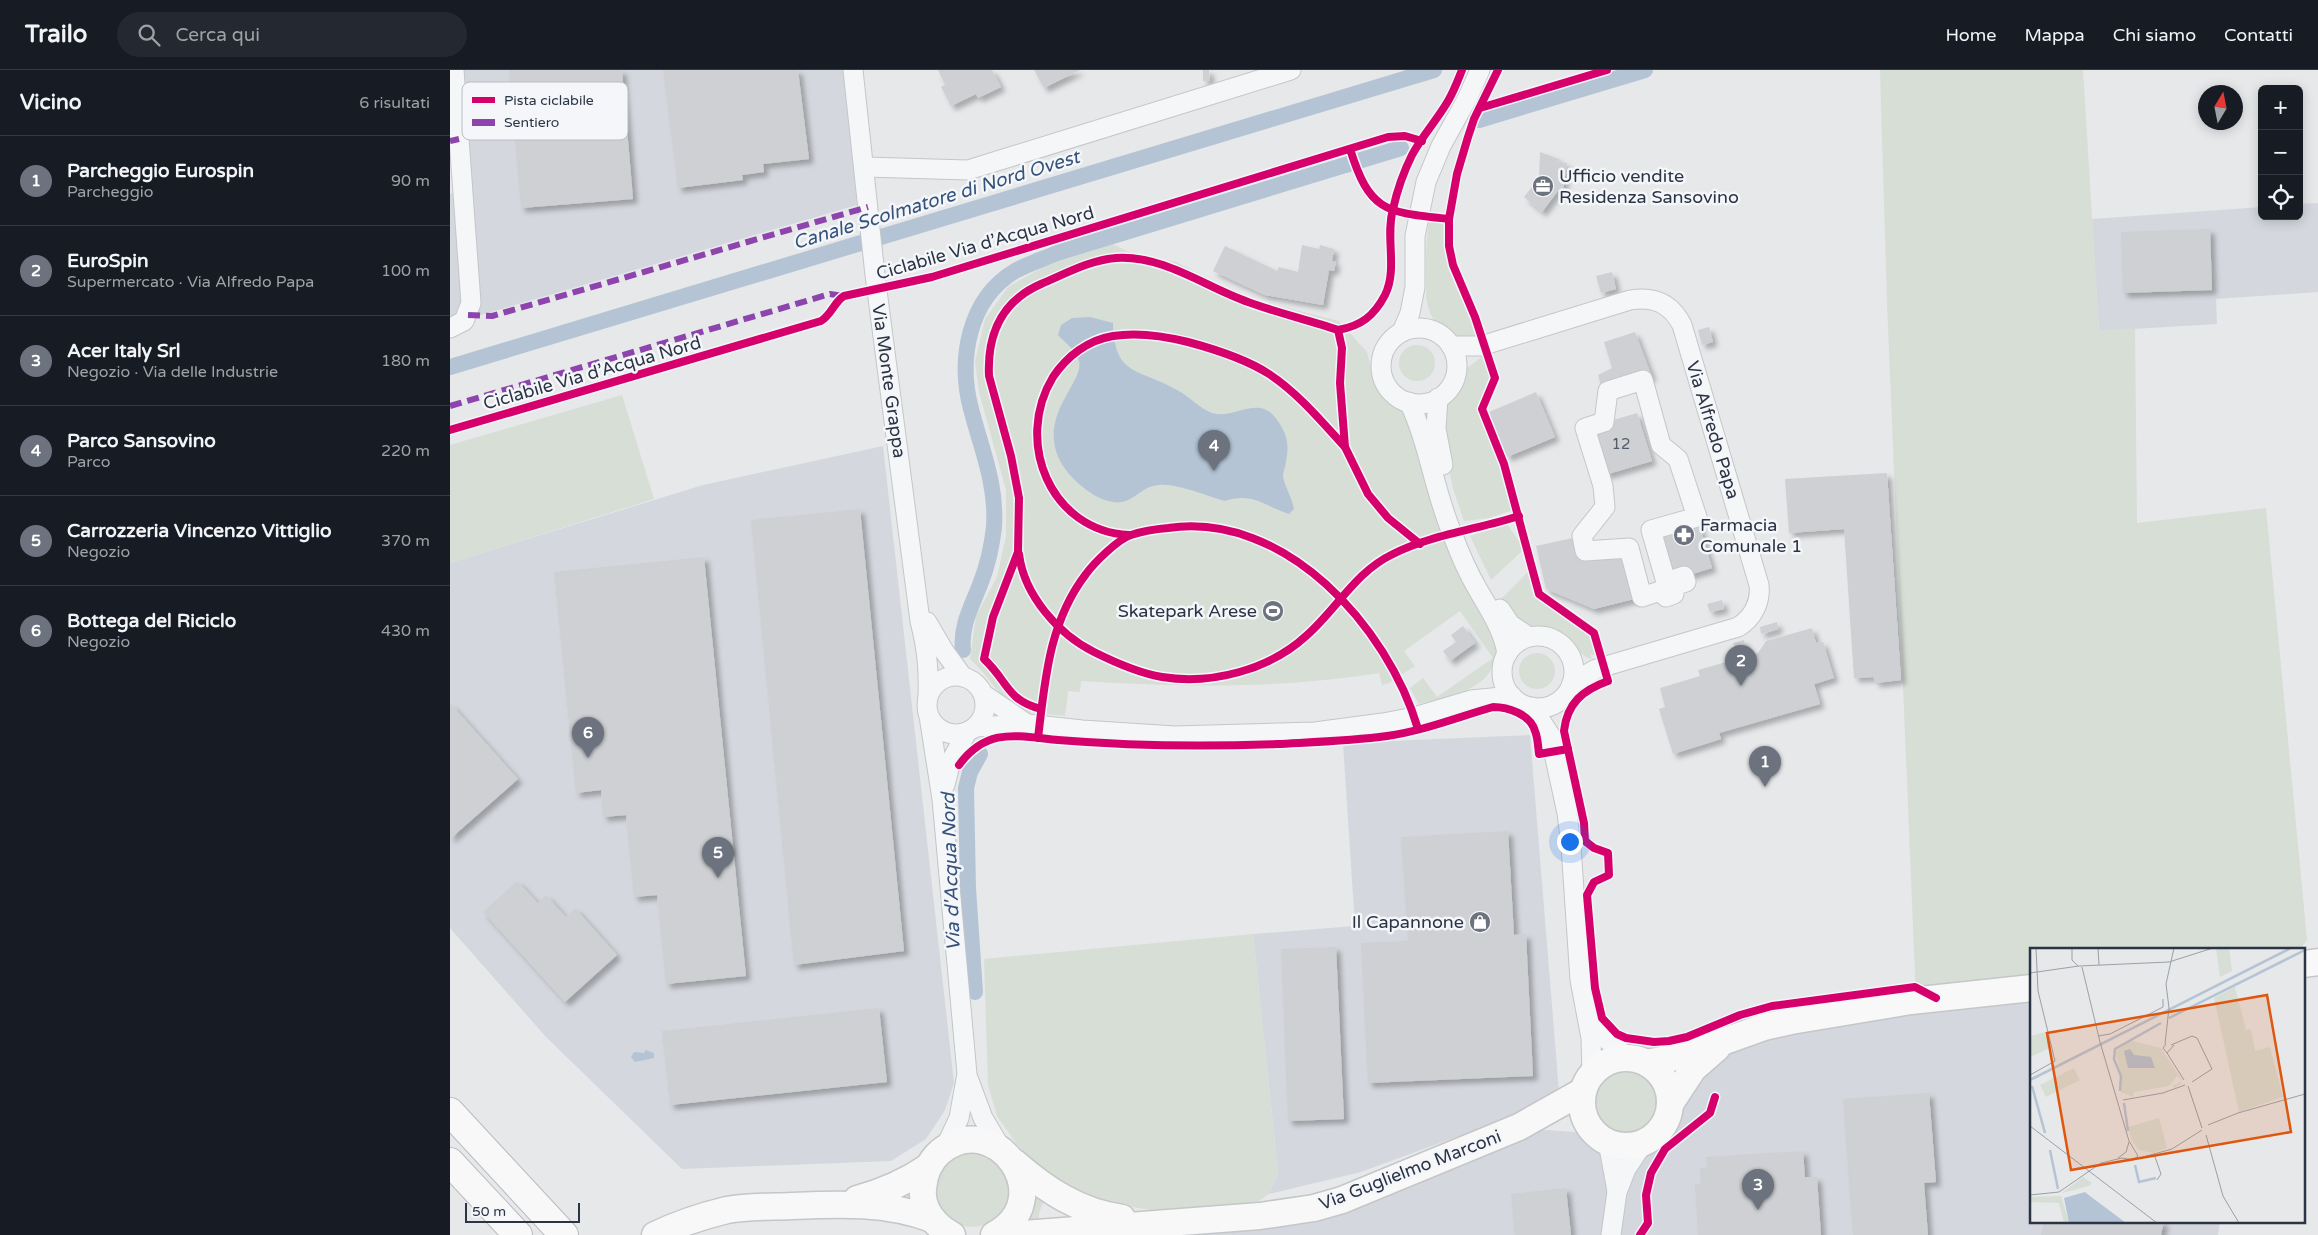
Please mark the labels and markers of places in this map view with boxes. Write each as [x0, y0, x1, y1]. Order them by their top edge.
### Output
place label: Ufficio vendite Residenza Sansovino [1559, 165, 1739, 208]
office icon: Ufficio vendite Residenza Sansovino [1531, 174, 1555, 198]
pin: 4 [1198, 430, 1230, 471]
place label: Farmacia Comunale 1 [1700, 514, 1802, 557]
pharmacy icon: Farmacia Comunale 1 [1672, 523, 1696, 547]
sports icon: Skatepark Arese [1261, 599, 1285, 623]
place label: Skatepark Arese [1118, 600, 1257, 622]
pin: 2 [1725, 645, 1757, 686]
pin: 6 [572, 717, 604, 758]
pin: 1 [1749, 746, 1781, 787]
pin: 5 [702, 837, 734, 878]
shop icon: Il Capannone [1468, 910, 1492, 934]
place label: Il Capannone [1352, 911, 1464, 933]
pin: 3 [1742, 1169, 1774, 1210]

